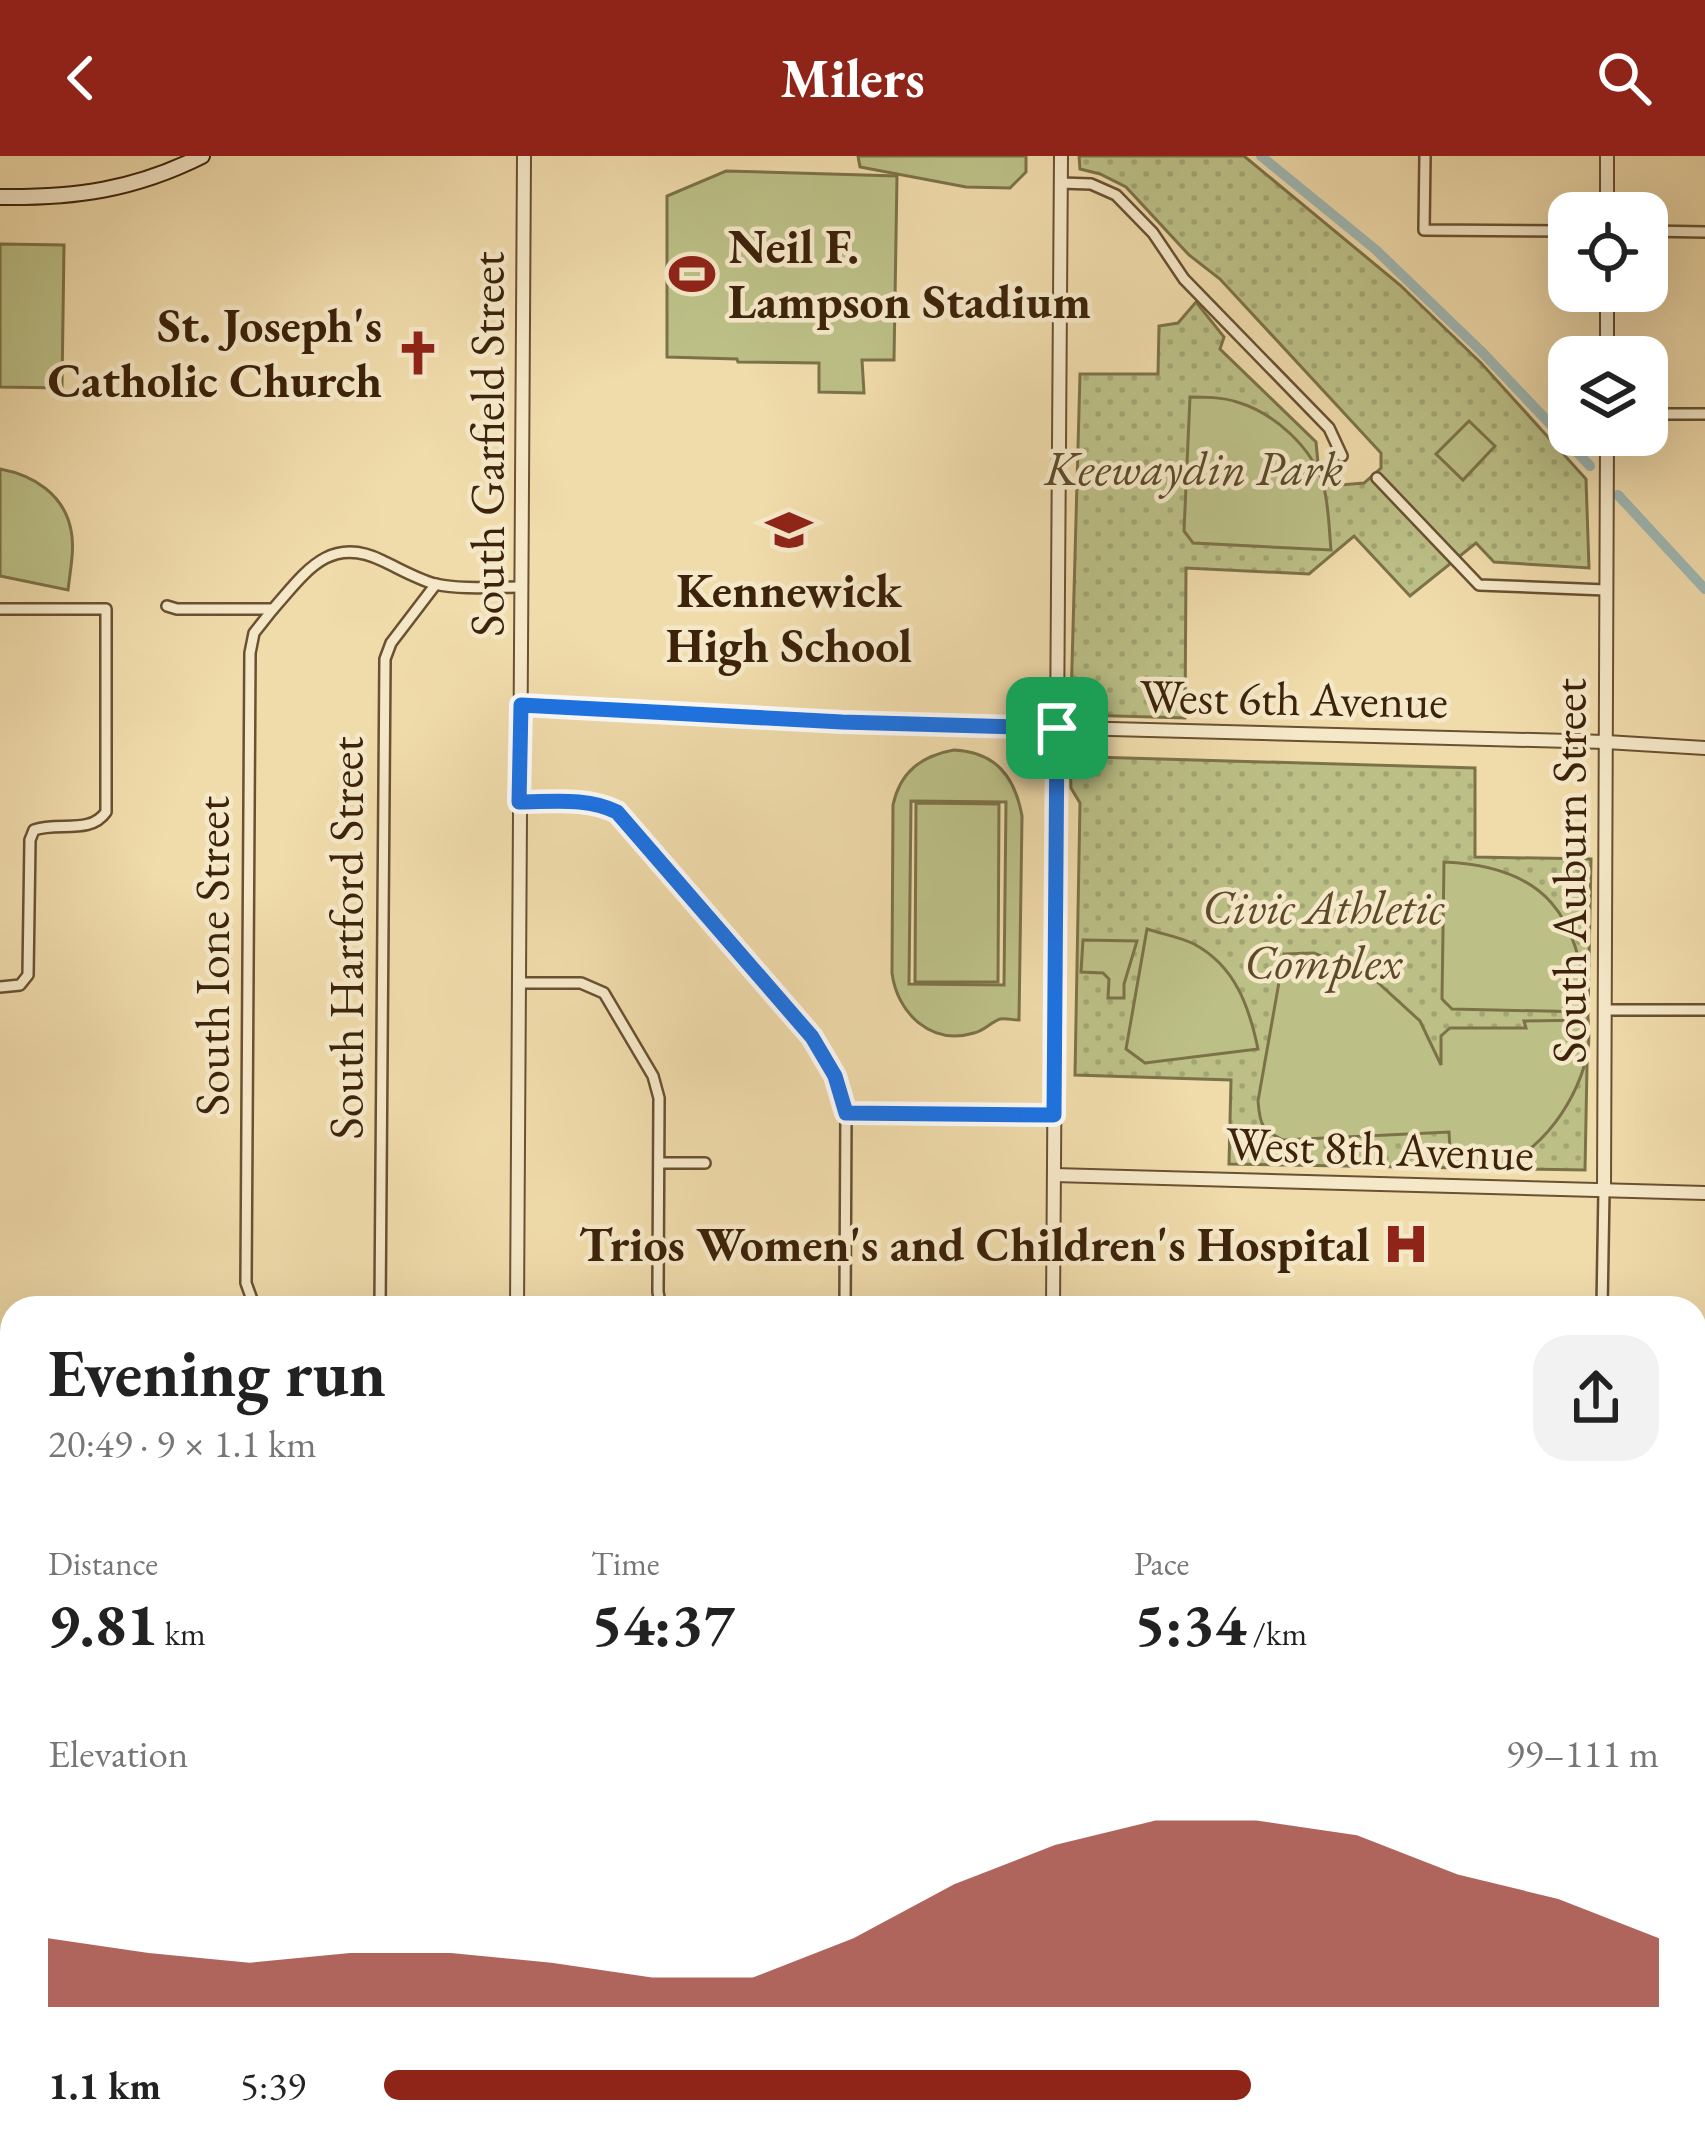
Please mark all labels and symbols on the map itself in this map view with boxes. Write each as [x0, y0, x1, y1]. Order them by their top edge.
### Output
place label: Neil F. Lampson Stadium [728, 215, 1091, 332]
sports icon: Neil F. Lampson Stadium [667, 249, 717, 299]
street label: South Garfield Street [456, 251, 518, 637]
place label: St. Joseph's Catholic Church [48, 294, 382, 411]
church icon: St. Joseph's Catholic Church [393, 328, 443, 378]
park label: Keewaydin Park [1044, 437, 1344, 499]
school or university icon: Kennewick High School [764, 505, 814, 555]
place label: Kennewick High School [666, 559, 912, 676]
street label: West 6th Avenue [1139, 664, 1449, 732]
pin [1006, 677, 1108, 779]
street label: South Auburn Street [1538, 678, 1600, 1064]
street label: South Hartford Street [315, 736, 377, 1140]
street label: South Ione Street [181, 796, 243, 1116]
park label: Civic Athletic Complex [1202, 876, 1445, 993]
street label: West 8th Avenue [1225, 1112, 1535, 1184]
place label: Trios Women's and Children's Hospital [579, 1213, 1370, 1275]
hospital icon: Trios Women's and Children's Hospital [1381, 1219, 1431, 1269]

